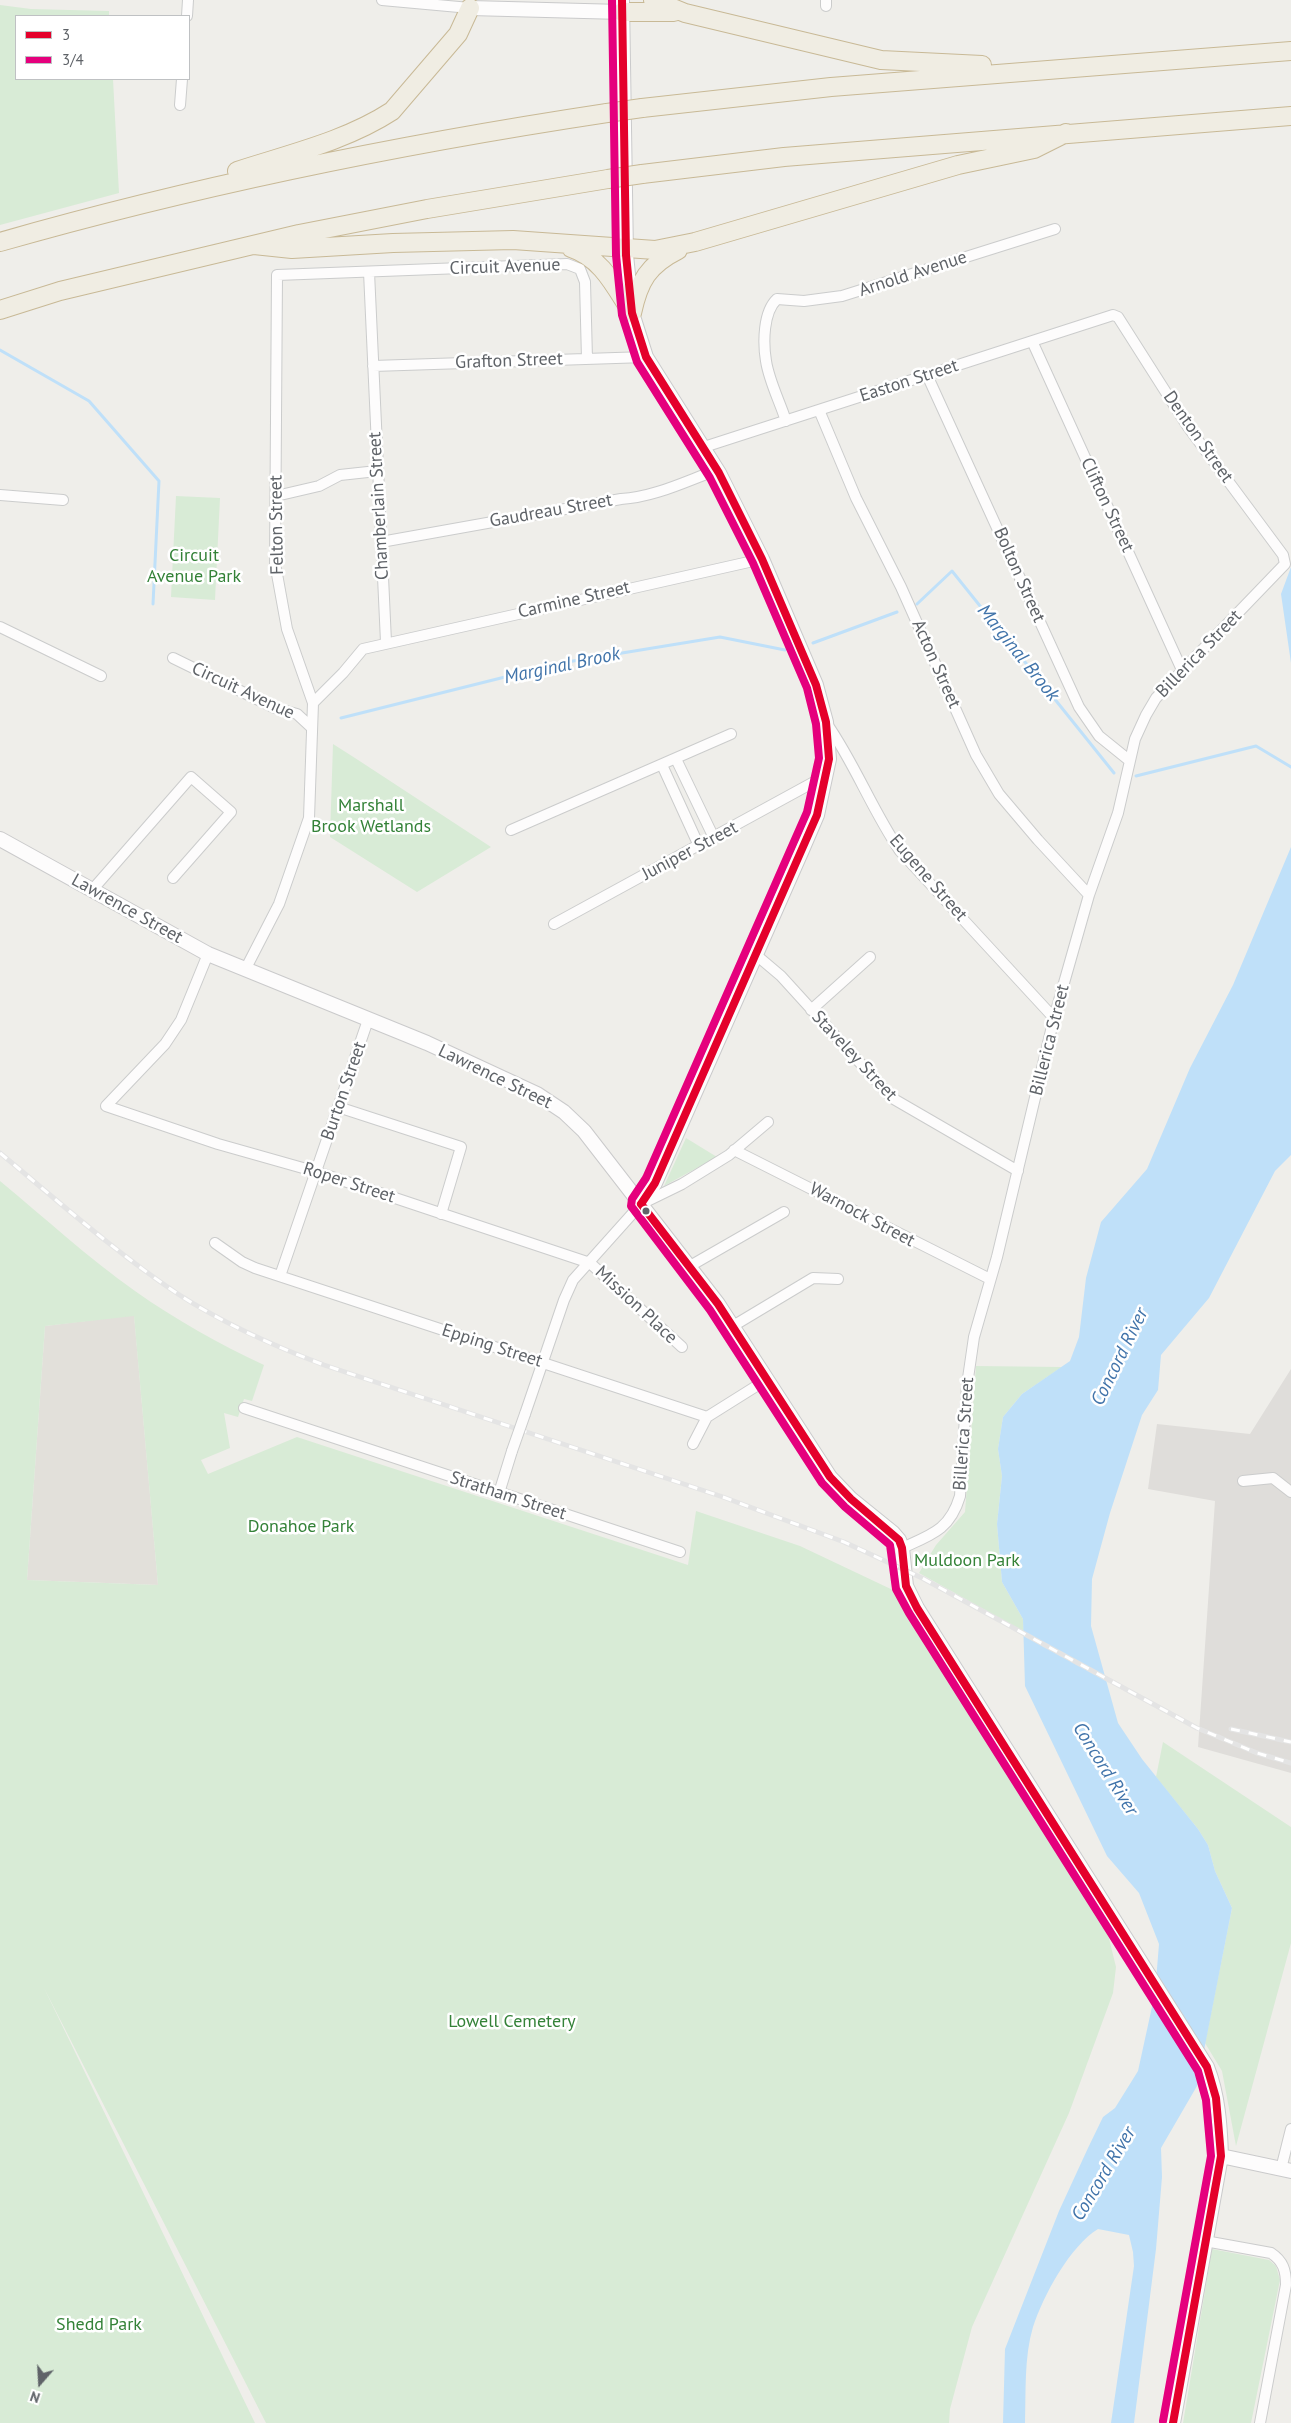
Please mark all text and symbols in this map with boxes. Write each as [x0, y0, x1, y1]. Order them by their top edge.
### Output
legend [15, 15, 190, 80]
text: 3 [62, 25, 70, 44]
text: 3/4 [62, 50, 84, 69]
street label: Arnold Avenue [856, 246, 970, 302]
street label: Circuit Avenue [449, 254, 561, 280]
street label: Grafton Street [455, 348, 563, 374]
street label: Easton Street [857, 355, 961, 407]
street label: Denton Street [1158, 387, 1238, 487]
street label: Chamberlain Street [364, 431, 394, 581]
street label: Clifton Street [1076, 454, 1138, 556]
street label: Felton Street [265, 475, 289, 575]
street label: Gaudreau Street [488, 490, 614, 532]
street label: Bolton Street [988, 524, 1050, 626]
park label: Circuit Avenue Park [147, 545, 241, 588]
street label: Carmine Street [516, 577, 632, 623]
water label: Marginal Brook [972, 600, 1064, 706]
street label: Billerica Street [1152, 606, 1246, 702]
street label: Acton Street [907, 616, 965, 712]
water label: Marginal Brook [502, 643, 622, 689]
street label: Circuit Avenue [188, 658, 298, 724]
park label: Marshall Brook Wetlands [311, 795, 431, 838]
street label: Juniper Street [638, 817, 742, 885]
street label: Eugene Street [884, 830, 972, 926]
street label: Lawrence Street [68, 870, 186, 948]
street label: Billerica Street [1026, 982, 1074, 1098]
street label: Staveley Street [807, 1006, 901, 1106]
street label: Burton Street [317, 1039, 371, 1143]
street label: Lawrence Street [435, 1040, 555, 1114]
street label: Roper Street [300, 1158, 398, 1208]
street label: Warnock Street [806, 1178, 918, 1252]
unlabelled marker [641, 1206, 651, 1216]
street label: Mission Place [590, 1261, 682, 1349]
water label: Concord River [1087, 1305, 1153, 1409]
street label: Epping Street [439, 1320, 545, 1372]
street label: Billerica Street [949, 1377, 979, 1491]
street label: Stratham Street [447, 1467, 569, 1525]
park label: Donahoe Park [248, 1516, 354, 1538]
park label: Muldoon Park [914, 1550, 1020, 1572]
water label: Concord River [1067, 1718, 1143, 1820]
park label: Lowell Cemetery [448, 2011, 576, 2033]
water label: Concord River [1067, 2123, 1141, 2225]
park label: Shedd Park [56, 2314, 142, 2336]
north arrow [15, 2358, 65, 2408]
text: N [28, 2387, 42, 2407]

